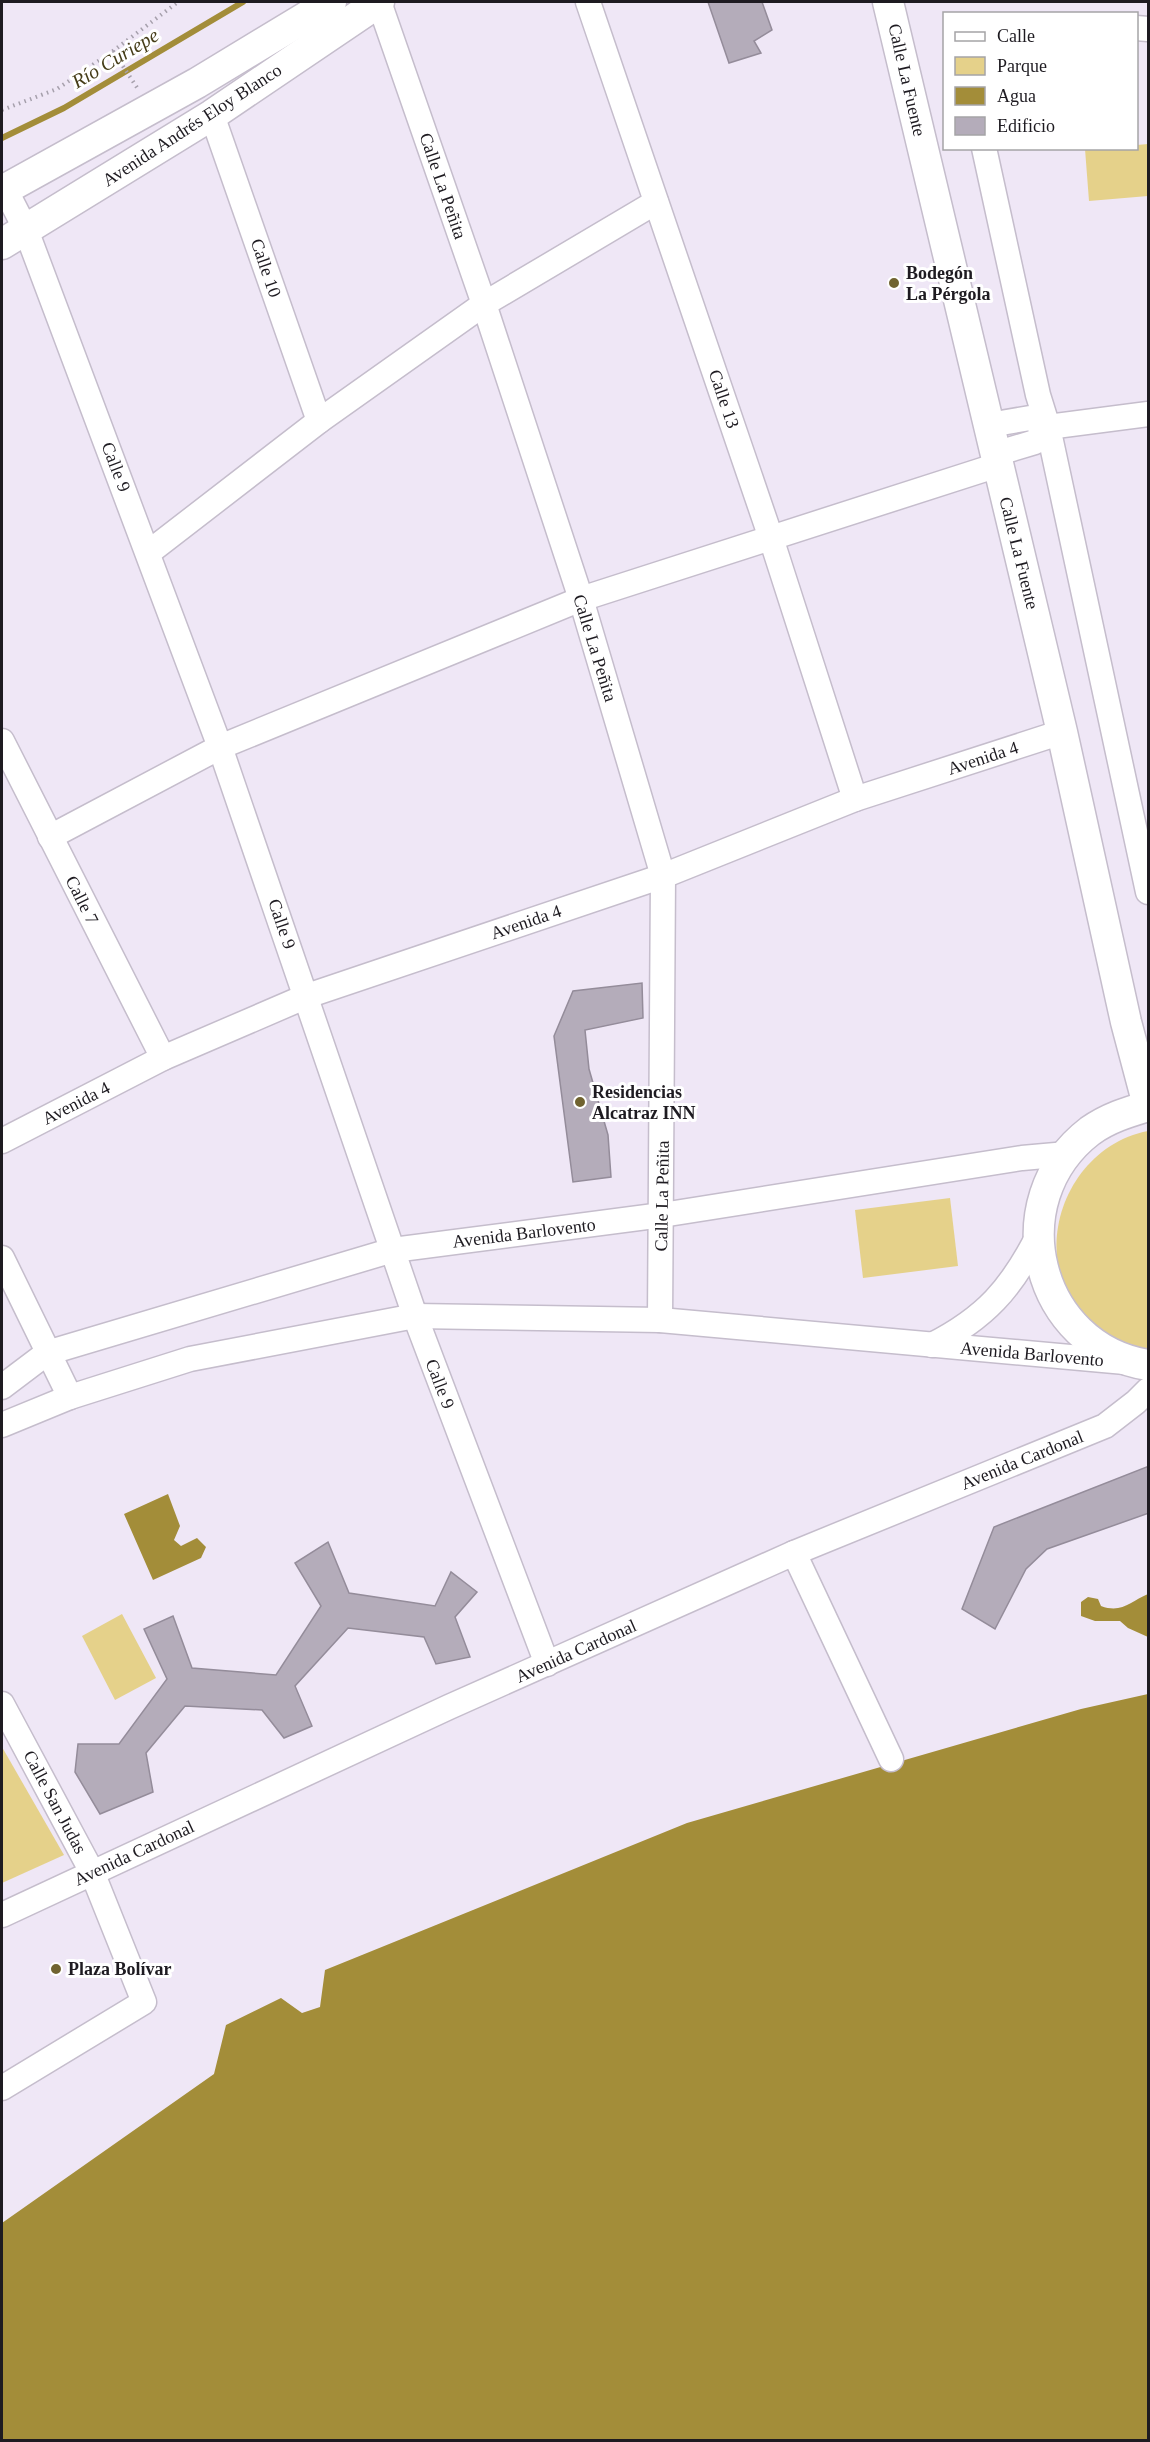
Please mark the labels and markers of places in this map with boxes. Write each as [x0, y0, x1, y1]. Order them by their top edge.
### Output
place label: Bodegón La Pérgola [906, 263, 990, 304]
marker: Bodegón La Pérgola [887, 276, 901, 290]
place label: Residencias Alcatraz INN [592, 1082, 695, 1123]
marker: Residencias Alcatraz INN [573, 1095, 587, 1109]
place label: Plaza Bolívar [68, 1959, 171, 1979]
marker: Plaza Bolívar [49, 1962, 63, 1976]

